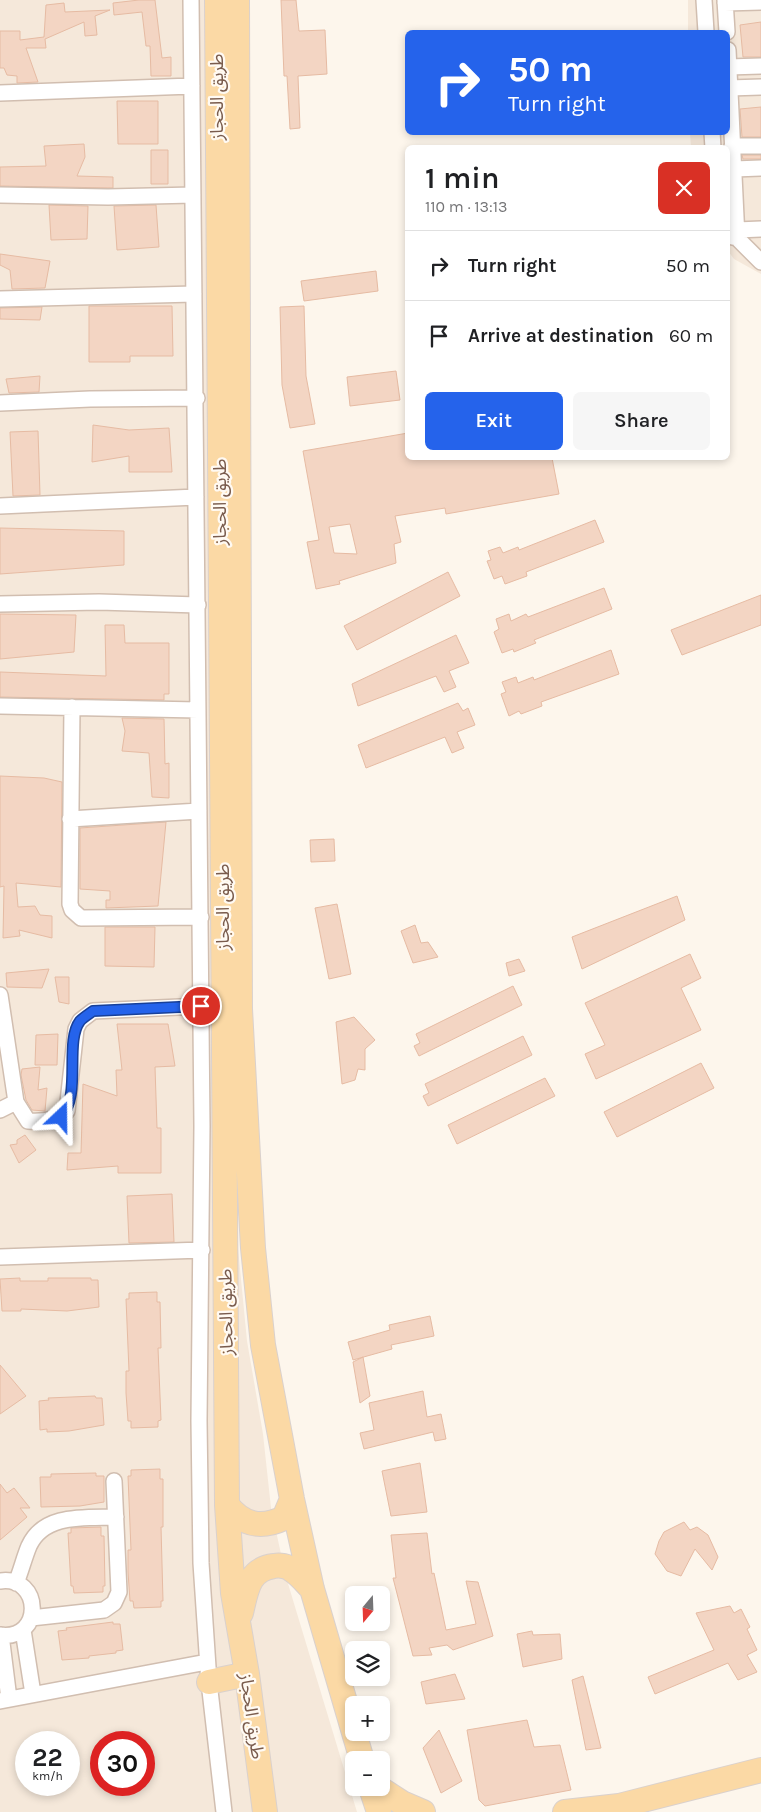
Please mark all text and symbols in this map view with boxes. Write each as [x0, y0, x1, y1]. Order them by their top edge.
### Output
text: 50 m [508, 49, 593, 90]
icon: right [425, 50, 490, 115]
street label: طريق الحجاز [206, 54, 228, 141]
text: Turn right [508, 91, 606, 117]
text: 1 min [425, 160, 499, 196]
button: close [658, 162, 710, 214]
text: 110 m · 13:13 [425, 197, 507, 216]
icon: right [425, 252, 453, 280]
text: Turn right [468, 255, 557, 277]
text: 50 m [666, 255, 710, 277]
icon: arrive [425, 322, 453, 350]
text: Arrive at destination [468, 325, 654, 347]
text: 60 m [669, 325, 713, 347]
button: Exit [425, 392, 563, 450]
button: Share [573, 392, 710, 450]
street label: طريق الحجاز [209, 459, 231, 546]
street label: طريق الحجاز [212, 864, 234, 951]
pin [180, 985, 222, 1027]
icon: arrive [187, 992, 215, 1020]
position arrow [34, 1090, 86, 1142]
street label: طريق الحجاز [214, 1268, 238, 1357]
north arrow [345, 1586, 390, 1631]
map controls [345, 1586, 390, 1796]
button: layers [345, 1641, 390, 1686]
street label: طريق الحجاز [235, 1671, 269, 1760]
button: + [345, 1696, 390, 1741]
speed limit sign: 30 [90, 1731, 155, 1796]
text: 22 [32, 1743, 63, 1772]
button: − [345, 1751, 390, 1796]
text: km/h [32, 1769, 63, 1783]

